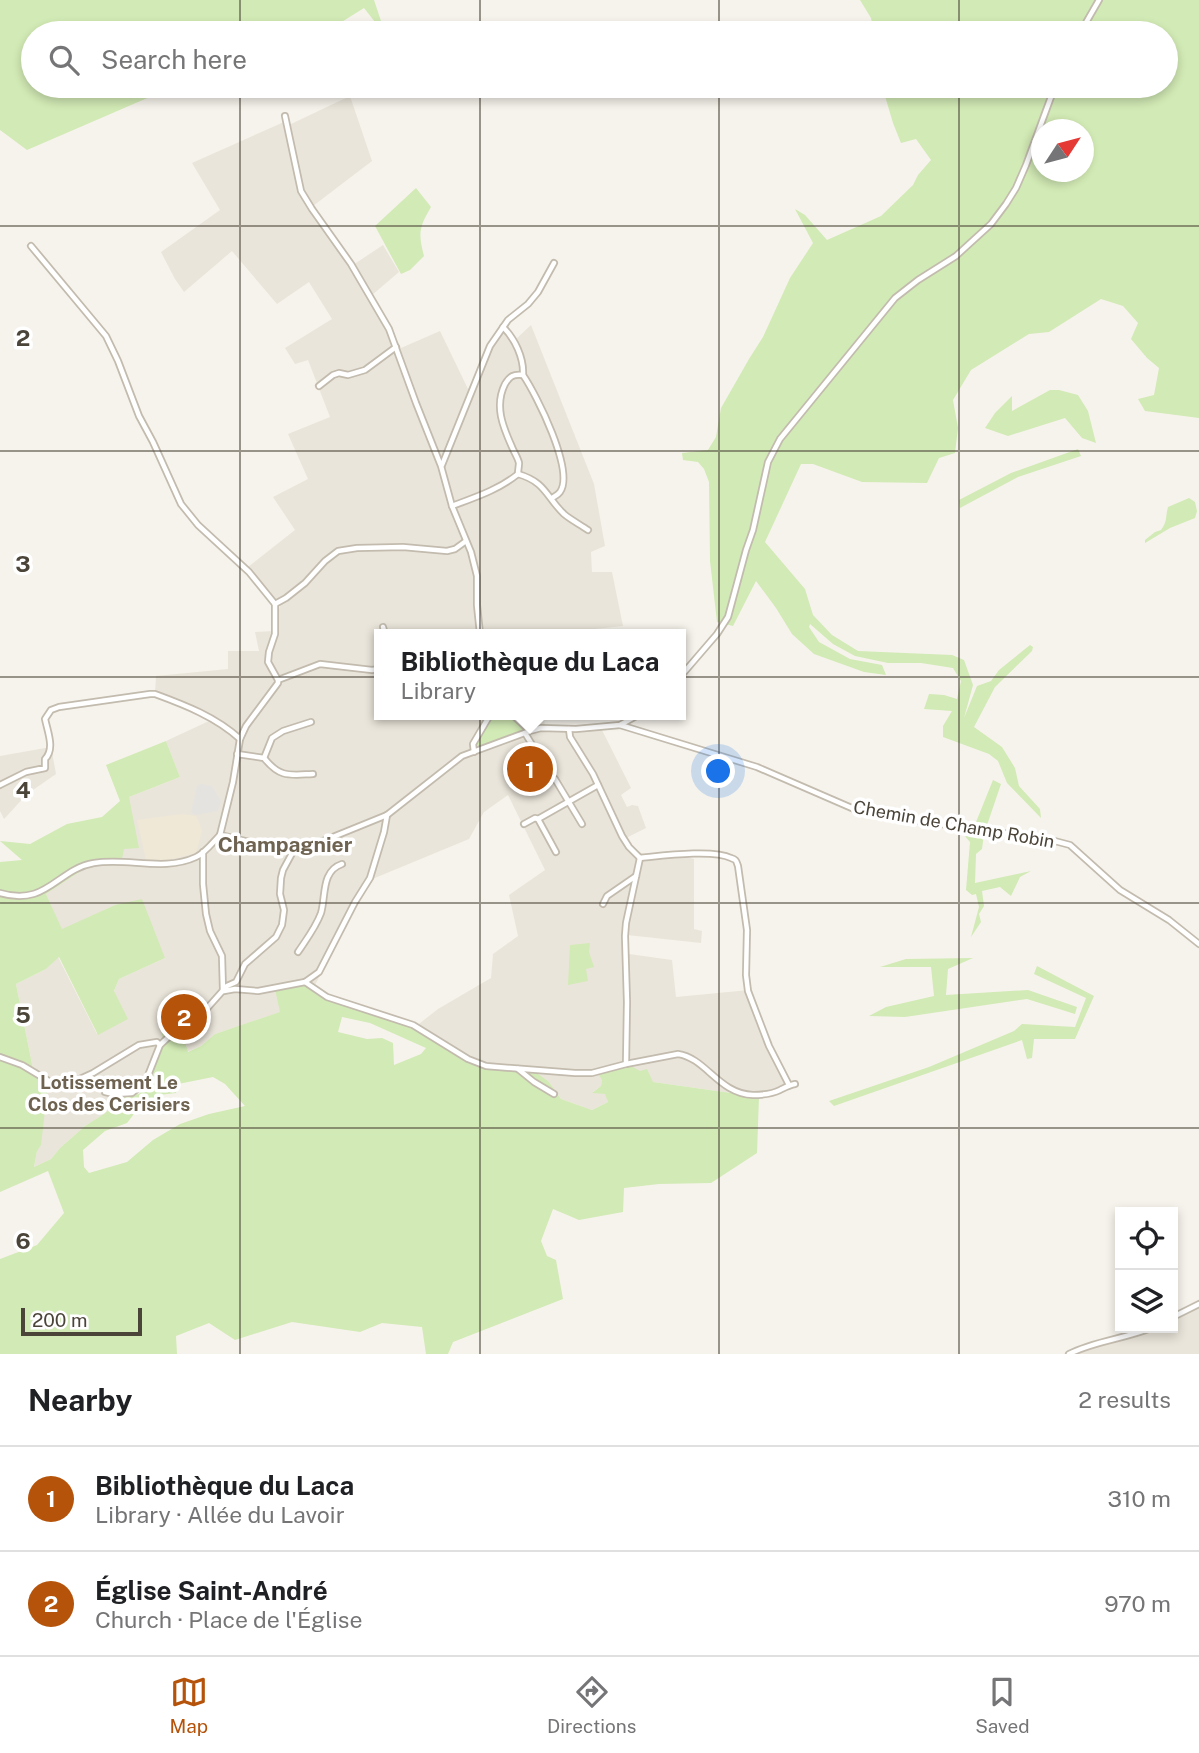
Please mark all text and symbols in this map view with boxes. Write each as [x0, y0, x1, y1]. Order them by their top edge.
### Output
search box [21, 21, 1178, 98]
icon: search [45, 41, 83, 79]
text: Search here [101, 44, 247, 75]
north arrow [1031, 119, 1094, 182]
text: 2 [16, 324, 30, 351]
text: 3 [15, 550, 31, 577]
popup [374, 629, 686, 720]
text: Bibliothèque du Laca [400, 646, 660, 677]
text: Library [400, 677, 476, 704]
pin: 1 [507, 743, 553, 795]
your location [701, 754, 735, 788]
text: 4 [15, 776, 31, 803]
street label: Chemin de Champ Robin [852, 796, 1056, 852]
district label: Champagnier [218, 832, 353, 857]
pin: 2 [161, 991, 207, 1043]
text: 5 [15, 1001, 31, 1028]
district label: Lotissement Le Clos des Cerisiers [28, 1071, 190, 1115]
map controls [1115, 1207, 1178, 1333]
button: locate [1115, 1207, 1178, 1270]
text: 6 [15, 1227, 31, 1254]
button: layers [1115, 1270, 1178, 1333]
scale bar [21, 1305, 142, 1337]
text: 200 m [32, 1309, 88, 1331]
text: Nearby [28, 1382, 132, 1418]
text: 2 results [1078, 1386, 1171, 1413]
text: Bibliothèque du Laca [95, 1470, 354, 1501]
text: 1 [46, 1485, 56, 1512]
text: 310 m [1108, 1485, 1171, 1512]
text: Library · Allée du Lavoir [95, 1501, 345, 1528]
text: Église Saint-André [95, 1575, 328, 1606]
text: 2 [44, 1590, 58, 1617]
text: 970 m [1104, 1590, 1171, 1617]
text: Church · Place de l'Église [95, 1606, 362, 1633]
tab: Map [169, 1673, 208, 1737]
tab: Directions [547, 1673, 636, 1737]
tab: Saved [975, 1673, 1030, 1737]

